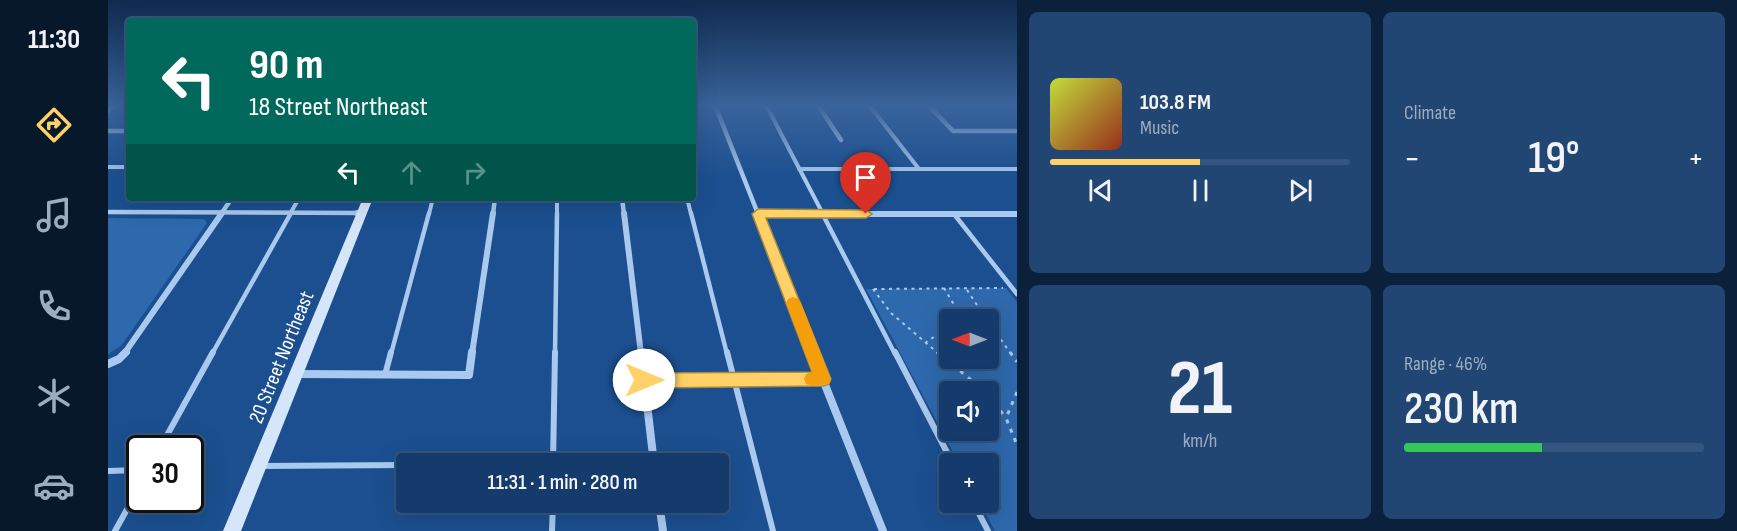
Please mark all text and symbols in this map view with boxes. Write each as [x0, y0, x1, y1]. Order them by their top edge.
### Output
text: 11:30 [28, 24, 80, 56]
text: 90 m [249, 40, 323, 91]
icon: left [150, 42, 228, 120]
text: 103.8 FM [1140, 89, 1211, 116]
text: 18 Street Northeast [249, 91, 428, 123]
text: Climate [1404, 101, 1456, 125]
icon: directions [33, 104, 75, 146]
text: Music [1140, 116, 1179, 140]
text: 19° [1528, 131, 1580, 186]
text: − [1404, 139, 1420, 179]
text: + [1688, 139, 1704, 179]
pin [840, 152, 891, 214]
icon: left [332, 156, 365, 189]
icon: ahead [395, 156, 428, 189]
icon: right [458, 156, 491, 189]
icon: arrive [849, 161, 882, 194]
icon: previous [1084, 174, 1117, 207]
icon: pause [1184, 174, 1217, 207]
icon: next [1284, 174, 1317, 207]
icon: music [33, 194, 75, 236]
icon: phone [33, 285, 75, 327]
street label: 20 Street Northeast [244, 287, 319, 427]
north arrow [939, 309, 999, 369]
map controls [939, 309, 999, 513]
text: 21 [1168, 343, 1232, 436]
position arrow [612, 348, 676, 412]
text: Range · 46% [1404, 352, 1487, 376]
icon: climate [33, 375, 75, 417]
button: sound [939, 381, 999, 441]
text: 230 km [1404, 382, 1518, 437]
text: km/h [1183, 429, 1217, 453]
speed limit sign: 30 [126, 435, 204, 513]
button: + [939, 453, 999, 513]
icon: car [33, 465, 75, 507]
text: 11:31 · 1 min · 280 m [488, 469, 637, 496]

